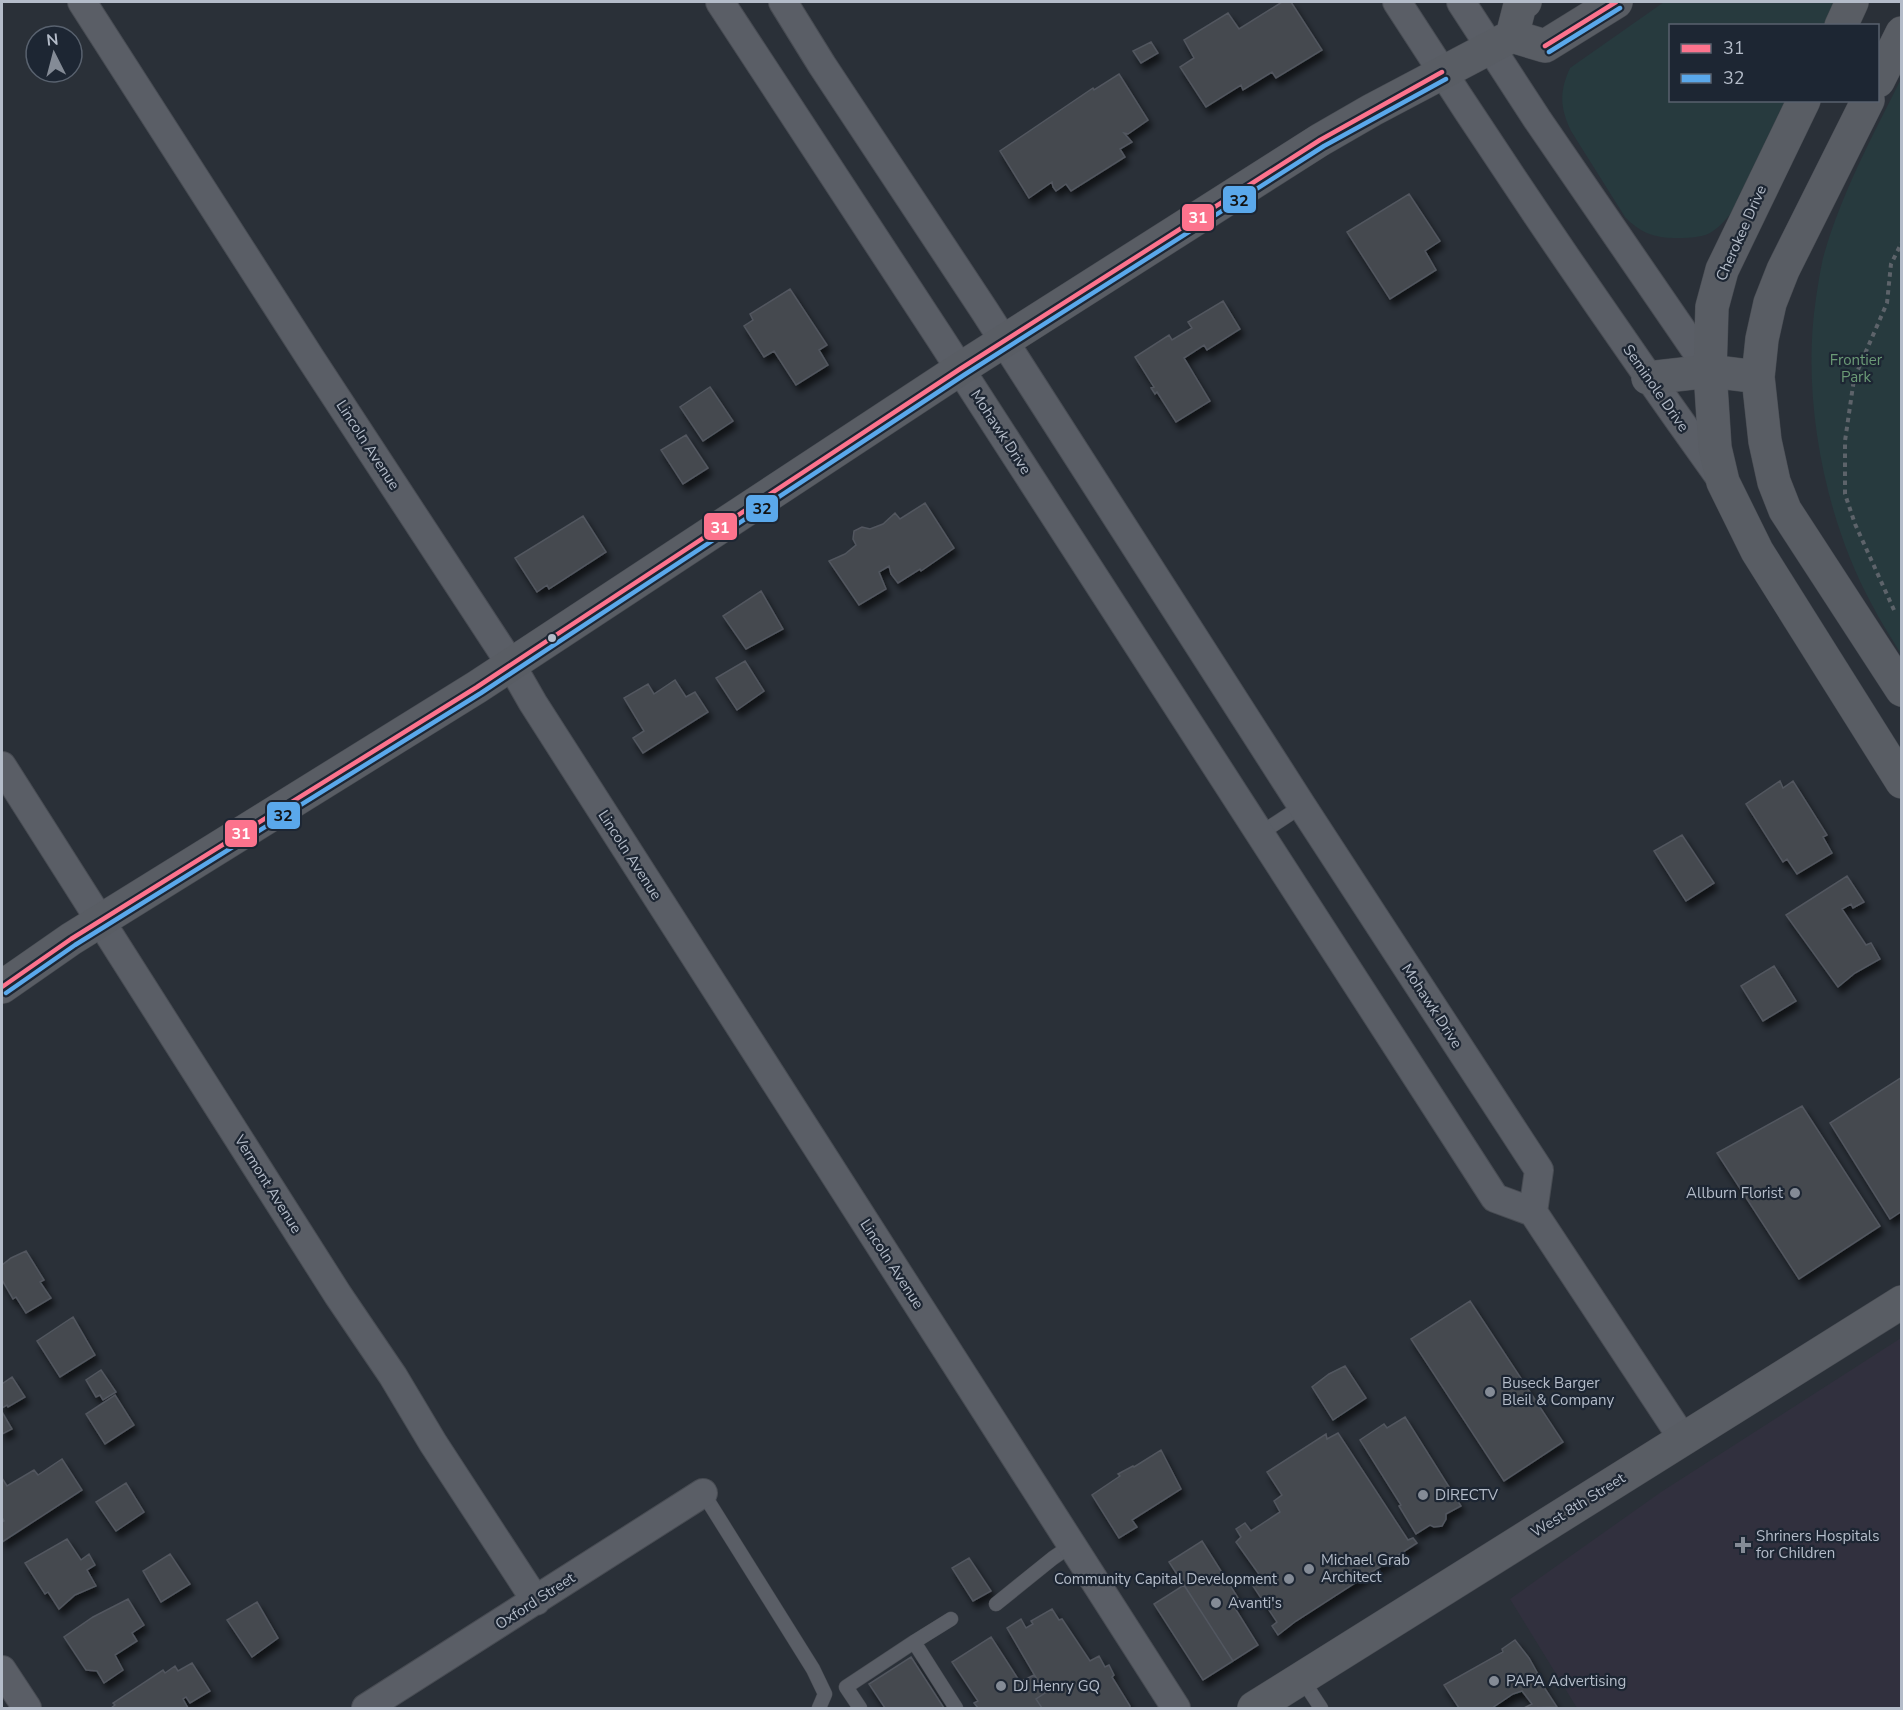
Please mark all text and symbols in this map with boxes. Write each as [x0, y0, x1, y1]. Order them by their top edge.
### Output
north arrow [24, 24, 84, 84]
legend [1669, 24, 1879, 102]
text: N [45, 29, 60, 52]
text: 31 [1723, 36, 1745, 60]
text: 32 [1723, 66, 1745, 90]
street label: Cherokee Drive [1711, 182, 1771, 284]
line badge: 32 [1222, 185, 1257, 214]
text: 32 [1229, 190, 1249, 212]
line badge: 31 [1181, 203, 1215, 232]
text: 31 [1188, 207, 1208, 229]
street label: Seminole Drive [1619, 340, 1693, 436]
park label: Frontier Park [1830, 350, 1883, 387]
street label: Mohawk Drive [966, 386, 1036, 478]
street label: Lincoln Avenue [332, 396, 404, 494]
line badge: 32 [745, 494, 779, 523]
text: 32 [752, 498, 772, 520]
line badge: 31 [703, 512, 738, 541]
text: 31 [710, 517, 730, 539]
unlabelled marker [546, 632, 558, 644]
line badge: 32 [266, 801, 301, 830]
text: 32 [273, 805, 293, 827]
street label: Lincoln Avenue [594, 806, 666, 904]
line badge: 31 [224, 819, 258, 848]
text: 31 [231, 823, 251, 845]
street label: Mohawk Drive [1397, 960, 1467, 1052]
street label: Vermont Avenue [229, 1130, 306, 1237]
place label: Allburn Florist [1686, 1183, 1784, 1203]
marker: Allburn Florist [1788, 1186, 1802, 1200]
street label: Lincoln Avenue [856, 1215, 928, 1313]
place label: Buseck Barger Bleil & Company [1502, 1373, 1614, 1410]
marker: Buseck Barger Bleil & Company [1483, 1385, 1497, 1399]
street label: West 8th Street [1527, 1468, 1629, 1542]
place label: DIRECTV [1435, 1485, 1499, 1505]
marker: DIRECTV [1416, 1488, 1430, 1502]
place label: Shriners Hospitals for Children [1756, 1526, 1879, 1563]
marker: Shriners Hospitals for Children [1734, 1536, 1752, 1554]
place label: Michael Grab Architect [1321, 1550, 1410, 1587]
marker: Michael Grab Architect [1302, 1562, 1316, 1576]
street label: Oxford Street [491, 1567, 579, 1634]
place label: Community Capital Development [1054, 1569, 1278, 1589]
marker: Community Capital Development [1282, 1572, 1296, 1586]
place label: Avanti's [1228, 1593, 1282, 1613]
marker: Avanti's [1209, 1596, 1223, 1610]
place label: PAPA Advertising [1506, 1671, 1626, 1691]
marker: PAPA Advertising [1487, 1674, 1501, 1688]
place label: DJ Henry GQ [1013, 1676, 1100, 1696]
marker: DJ Henry GQ [994, 1679, 1008, 1693]

